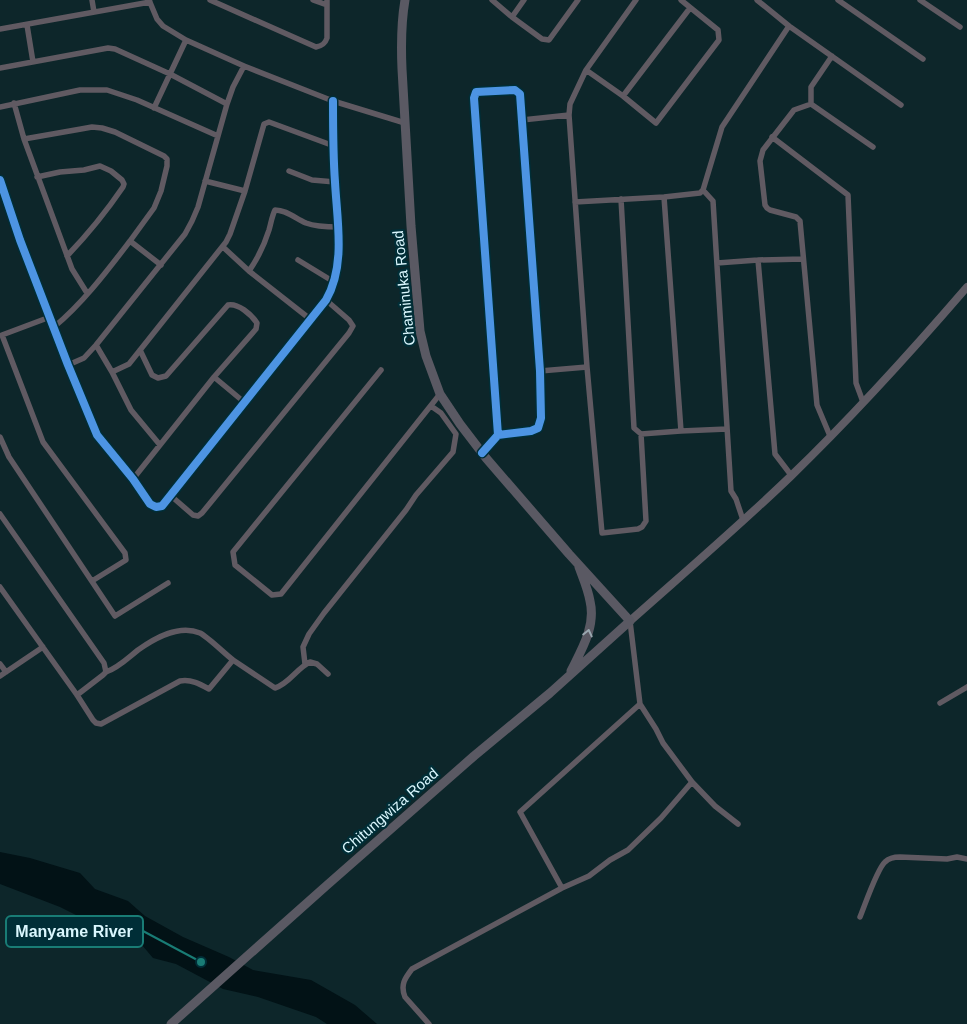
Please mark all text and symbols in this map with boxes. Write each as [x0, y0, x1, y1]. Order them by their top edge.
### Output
street label: Chaminuka Road [389, 230, 418, 347]
one-way arrow [582, 628, 593, 637]
street label: Chitungwiza Road [338, 764, 441, 857]
callout: Manyame River [6, 916, 143, 947]
text: Manyame River [15, 923, 133, 940]

